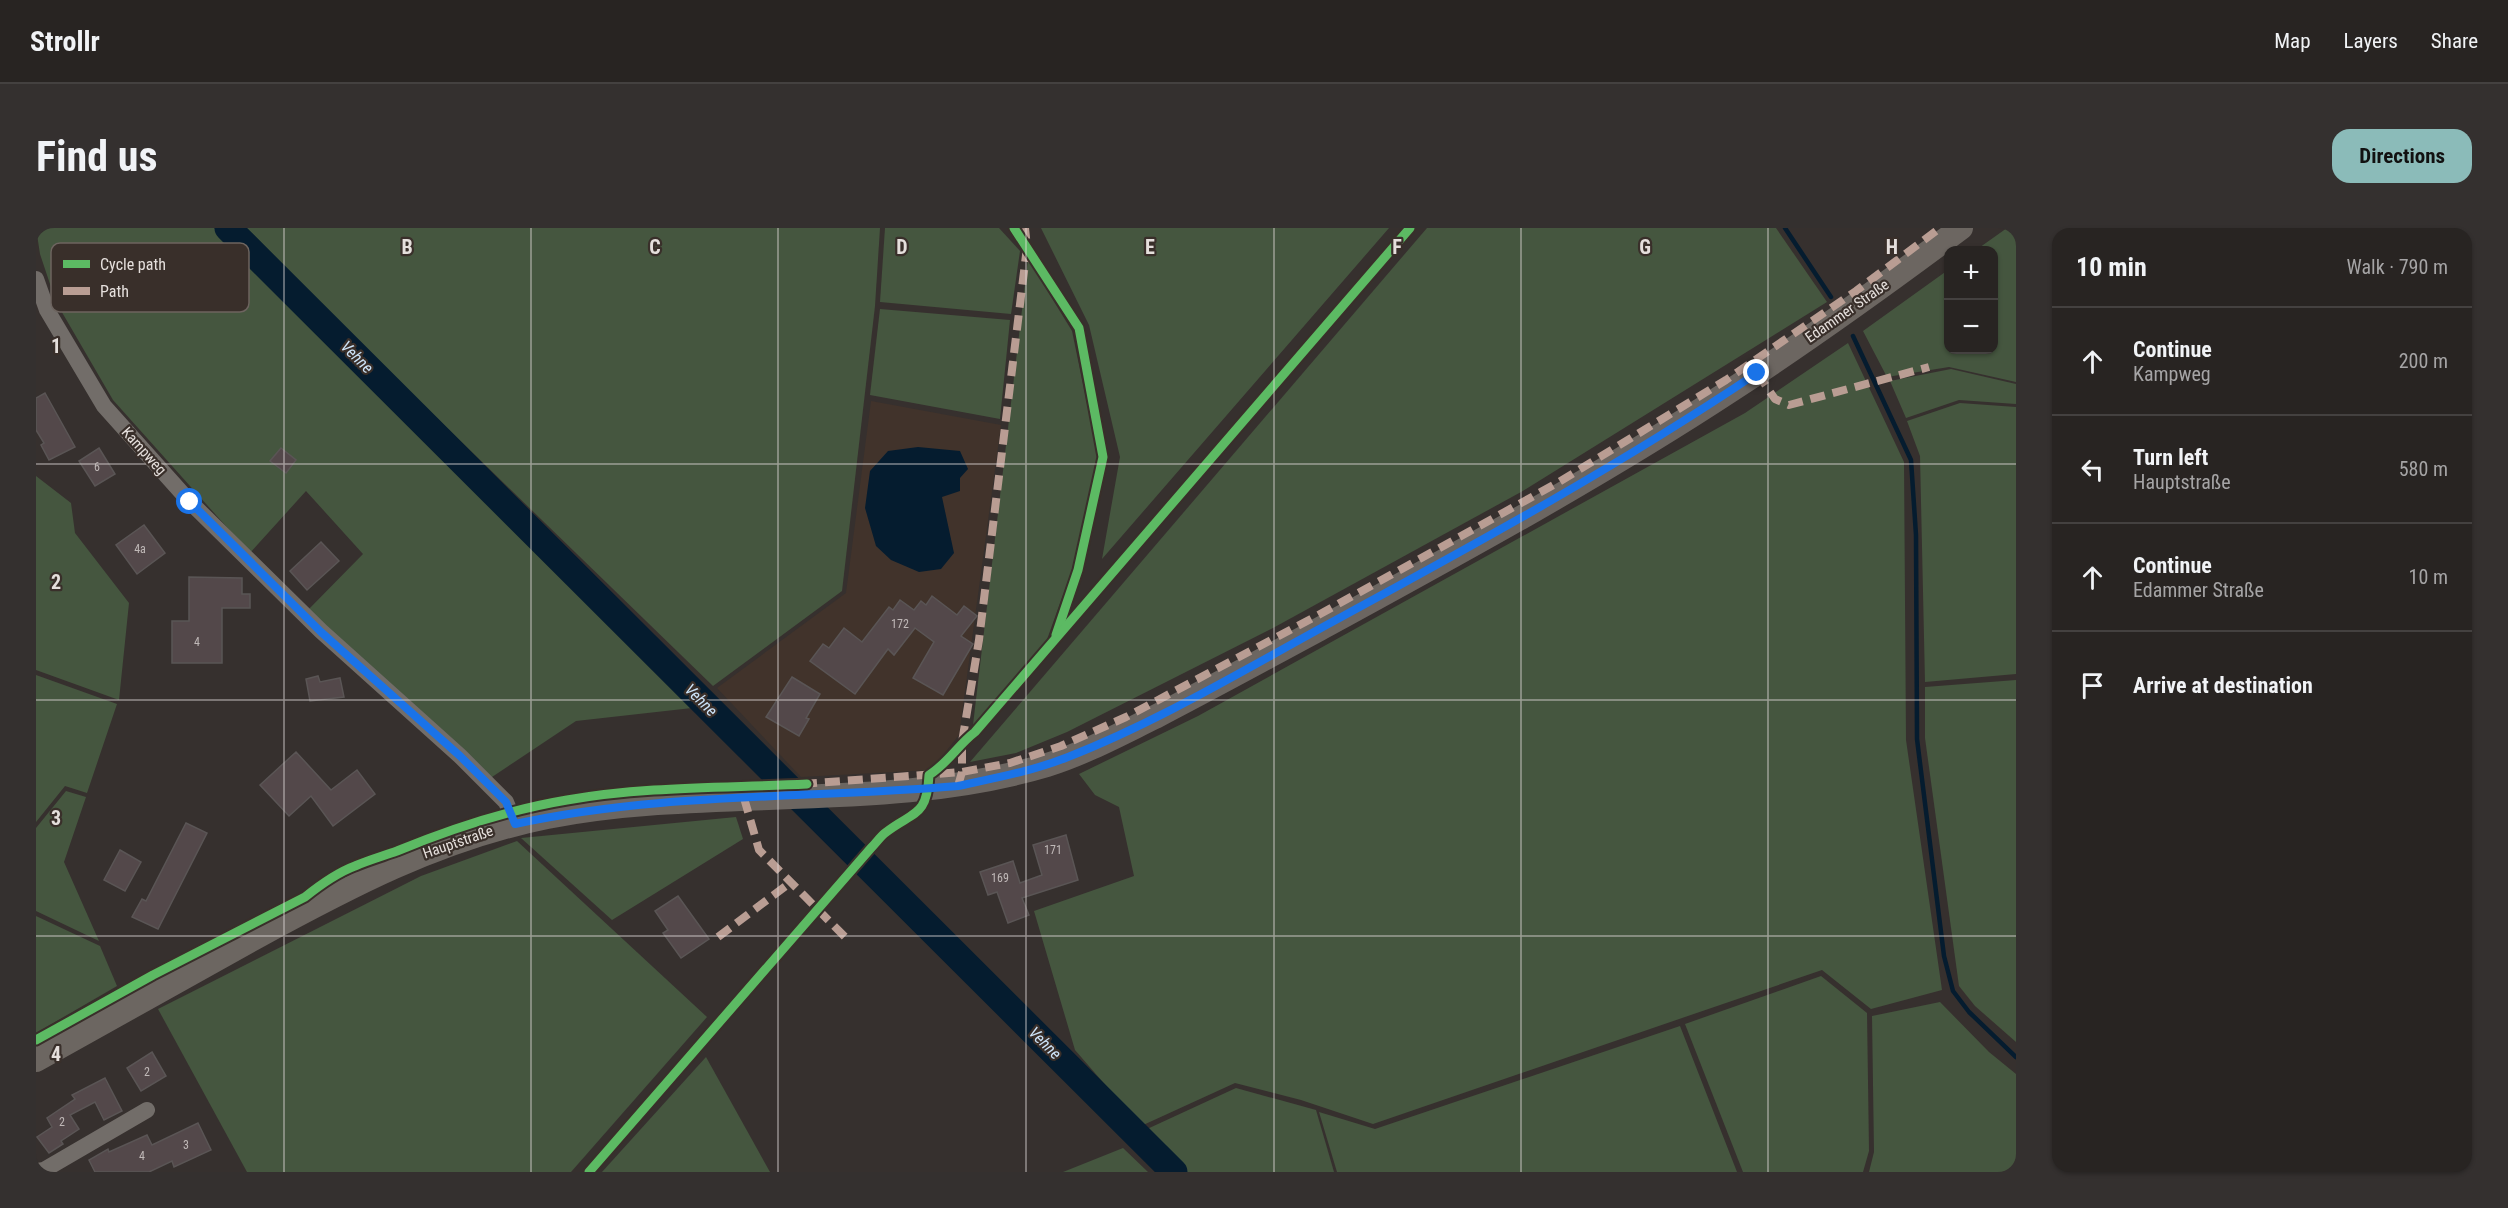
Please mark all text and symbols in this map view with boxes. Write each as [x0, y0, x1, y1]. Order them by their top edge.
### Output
text: Strollr [30, 25, 100, 58]
text: Map [2274, 29, 2311, 53]
text: Layers [2344, 29, 2398, 53]
text: Share [2431, 29, 2478, 53]
button: Directions [2332, 129, 2472, 183]
text: Find us [36, 132, 157, 181]
text: B [401, 235, 413, 259]
text: C [649, 235, 661, 259]
text: D [896, 235, 908, 259]
text: E [1145, 235, 1155, 259]
text: F [1392, 235, 1402, 259]
text: G [1639, 235, 1651, 259]
text: H [1886, 235, 1898, 259]
legend [51, 243, 249, 312]
map controls [1944, 246, 1998, 354]
button: + [1944, 246, 1998, 300]
text: 10 min [2076, 252, 2147, 282]
text: Cycle path [100, 255, 166, 274]
text: Walk · 790 m [2347, 255, 2448, 279]
street label: Edammer Straße [1802, 275, 1892, 347]
text: Path [100, 282, 129, 301]
button: − [1944, 300, 1998, 354]
text: 1 [51, 334, 61, 358]
water label: Vehne [337, 337, 377, 377]
text: Continue [2133, 337, 2212, 362]
icon: ahead [2076, 345, 2109, 378]
text: 200 m [2399, 349, 2448, 373]
route end [1743, 359, 1769, 385]
text: Kampweg [2133, 362, 2211, 386]
street label: Kampweg [118, 423, 170, 479]
text: Turn left [2133, 445, 2208, 470]
icon: left [2076, 453, 2109, 486]
text: 580 m [2399, 457, 2448, 481]
house number: 6 [94, 460, 100, 474]
text: Hauptstraße [2133, 470, 2231, 494]
route start [176, 488, 202, 514]
house number: 4a [134, 542, 146, 556]
text: Continue [2133, 553, 2212, 578]
icon: ahead [2076, 561, 2109, 594]
text: 10 m [2409, 565, 2448, 589]
text: 2 [51, 570, 61, 594]
text: Edammer Straße [2133, 578, 2264, 602]
house number: 172 [891, 617, 909, 631]
house number: 4 [194, 635, 200, 649]
icon: arrive [2076, 669, 2109, 702]
text: Arrive at destination [2133, 673, 2313, 698]
water label: Vehne [681, 680, 721, 720]
text: 3 [51, 806, 61, 830]
street label: Hauptstraße [420, 822, 496, 862]
house number: 171 [1044, 843, 1062, 857]
house number: 169 [991, 871, 1009, 885]
water label: Vehne [1025, 1023, 1065, 1063]
text: 4 [51, 1042, 61, 1066]
house number: 2 [144, 1065, 150, 1079]
house number: 2 [59, 1115, 65, 1129]
house number: 3 [183, 1138, 189, 1152]
house number: 4 [139, 1149, 145, 1163]

